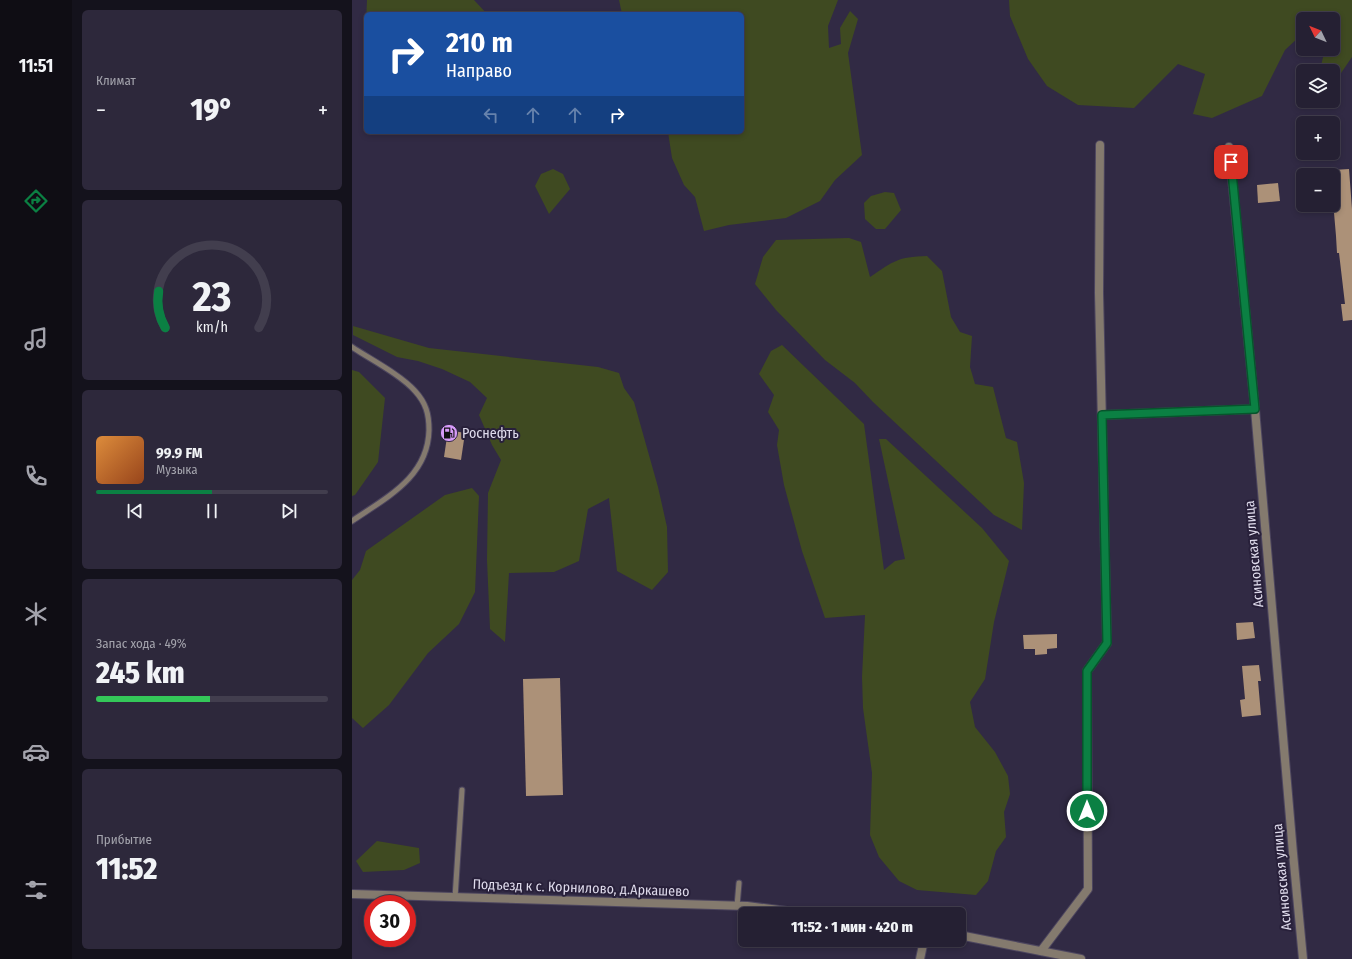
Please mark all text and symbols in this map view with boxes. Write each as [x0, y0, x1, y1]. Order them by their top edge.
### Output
north arrow [1296, 12, 1340, 56]
map controls [1296, 12, 1340, 212]
text: 210 m [446, 26, 513, 59]
icon: right [380, 28, 432, 80]
text: 11:51 [19, 55, 53, 77]
text: Направо [446, 60, 512, 82]
button: layers [1296, 64, 1340, 108]
text: Климат [96, 73, 136, 88]
text: 19° [191, 92, 233, 128]
text: − [96, 97, 106, 124]
text: + [318, 97, 328, 124]
icon: left [480, 104, 502, 126]
icon: ahead [522, 104, 544, 126]
icon: ahead [564, 104, 586, 126]
icon: right [606, 104, 628, 126]
button: + [1296, 116, 1340, 160]
pin [1214, 145, 1248, 179]
icon: arrive [1220, 151, 1242, 173]
button: − [1296, 168, 1340, 212]
icon: directions [22, 187, 50, 215]
text: 23 [192, 271, 231, 321]
text: km/h [196, 318, 228, 335]
icon: music [22, 325, 50, 353]
fuel station icon: Роснефть [439, 423, 459, 443]
place label: Роснефть [462, 425, 519, 442]
text: 99.9 FM [156, 444, 203, 462]
icon: phone [22, 462, 50, 490]
text: Музыка [156, 462, 198, 477]
icon: previous [124, 500, 146, 522]
icon: pause [201, 500, 223, 522]
icon: next [278, 500, 300, 522]
street label: Асиновская улица [1241, 500, 1267, 608]
icon: climate [22, 600, 50, 628]
text: Запас хода · 49% [96, 636, 187, 651]
text: 245 km [96, 655, 184, 691]
icon: car [22, 738, 50, 766]
position arrow [1066, 790, 1108, 832]
street label: Асиновская улица [1269, 823, 1295, 931]
text: Прибытие [96, 832, 152, 847]
text: 11:52 [96, 851, 157, 887]
icon: filters [22, 876, 50, 904]
street label: Подъезд к с. Корнилово, д.Аркашево [472, 876, 690, 900]
speed limit sign: 30 [364, 895, 416, 947]
text: 11:52 · 1 мин · 420 m [791, 918, 913, 936]

